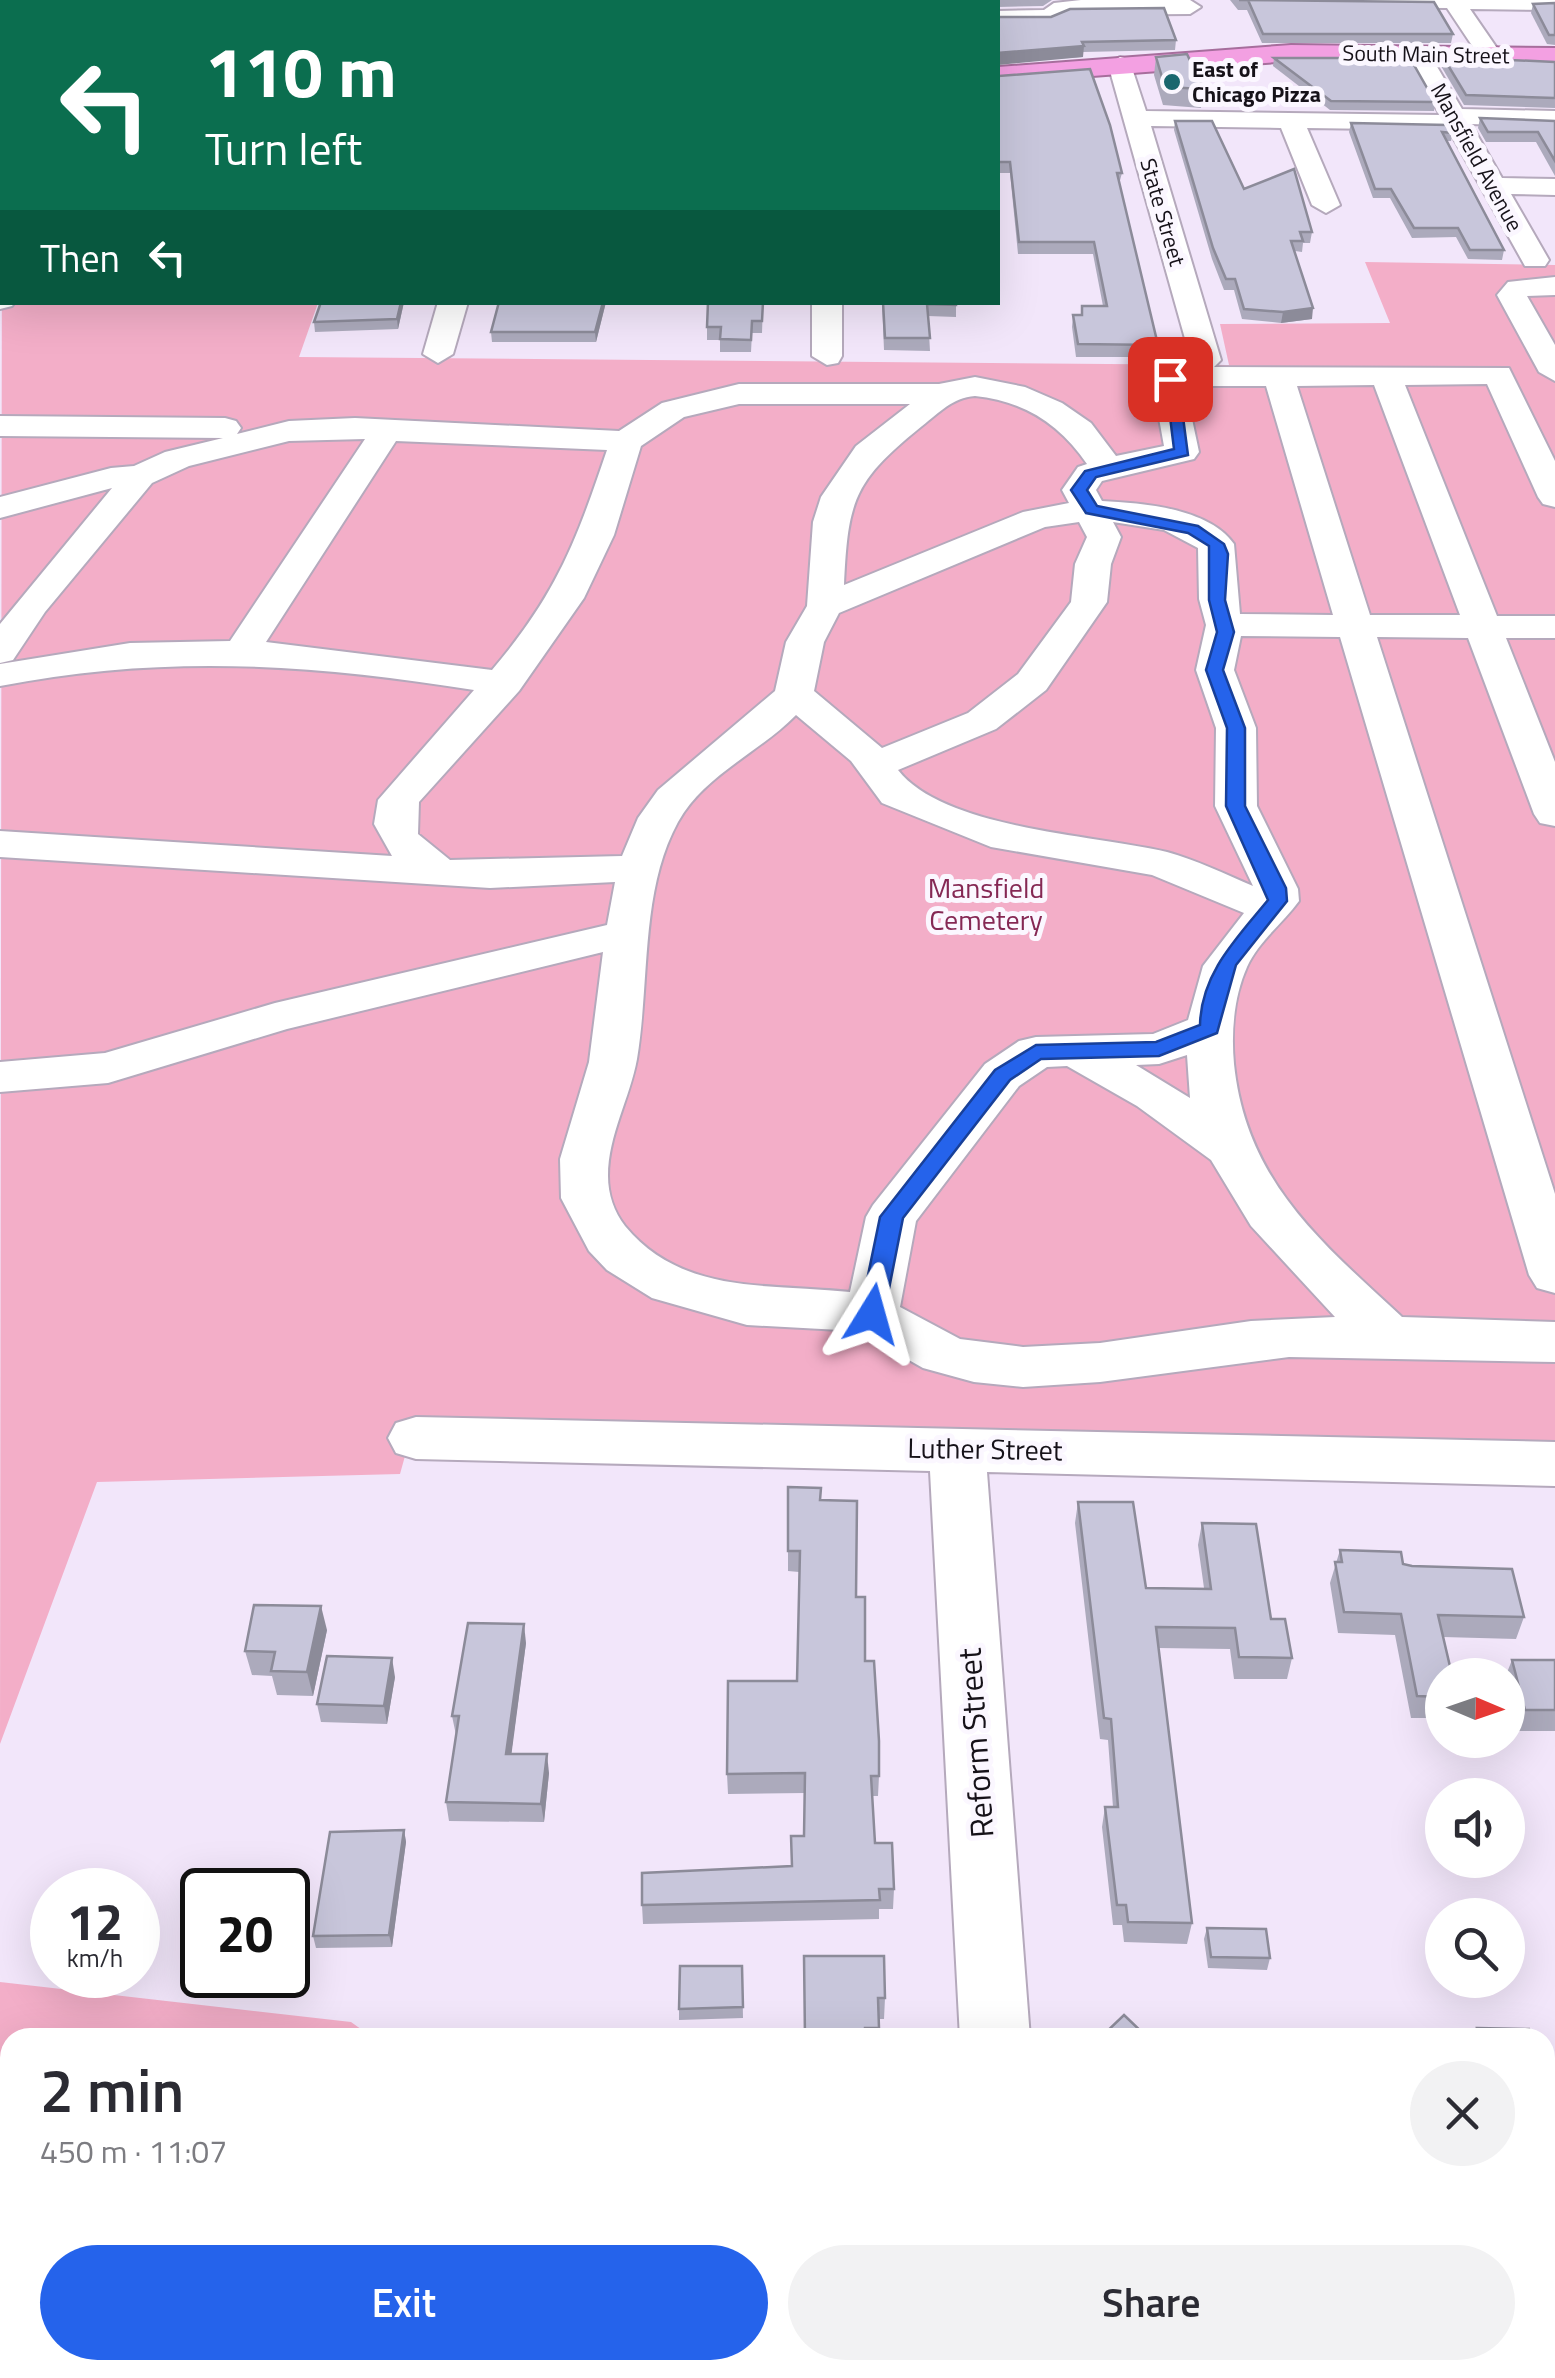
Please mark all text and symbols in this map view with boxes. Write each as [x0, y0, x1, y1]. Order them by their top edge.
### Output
text: 110 m [205, 18, 397, 124]
street label: South Main Street [1342, 36, 1510, 72]
icon: left [40, 40, 170, 170]
place label: East of Chicago Pizza [1192, 52, 1321, 111]
marker: East of Chicago Pizza [1161, 71, 1183, 93]
street label: Mansfield Avenue [1422, 77, 1532, 237]
text: Turn left [205, 114, 362, 182]
street label: State Street [1131, 154, 1195, 270]
text: Then [40, 229, 120, 287]
icon: left [140, 230, 195, 285]
pin [1128, 337, 1213, 422]
icon: arrive [1143, 352, 1198, 407]
park label: Mansfield Cemetery [928, 866, 1044, 941]
position arrow [820, 1262, 924, 1366]
street label: Luther Street [907, 1426, 1063, 1471]
street label: Reform Street [944, 1647, 1006, 1840]
north arrow [1425, 1658, 1525, 1758]
map controls [1425, 1658, 1525, 1998]
button: sound [1425, 1778, 1525, 1878]
speed limit sign: 20 [180, 1868, 310, 1998]
text: 12 [67, 1883, 123, 1959]
button: search [1425, 1898, 1525, 1998]
text: km/h [67, 1939, 123, 1977]
text: 2 min [40, 2044, 184, 2135]
button: close [1410, 2061, 1515, 2166]
text: 450 m · 11:07 [40, 2127, 227, 2175]
button: Exit [40, 2245, 768, 2360]
button: Share [788, 2245, 1515, 2360]

